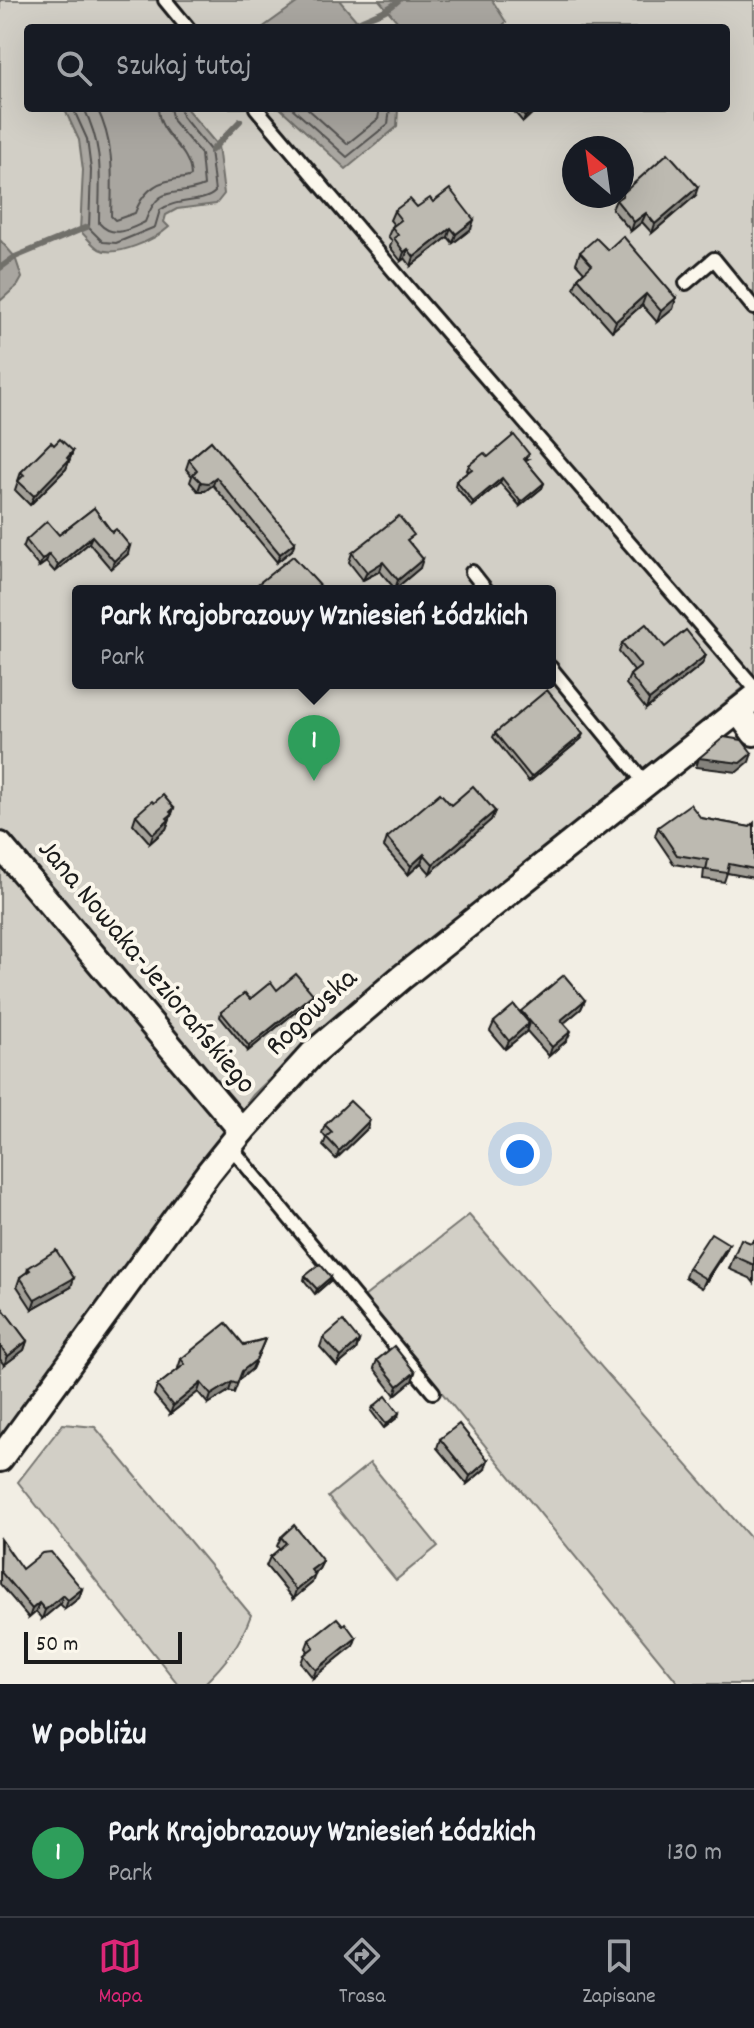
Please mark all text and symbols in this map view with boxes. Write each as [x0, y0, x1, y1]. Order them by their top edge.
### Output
search box [24, 24, 730, 112]
icon: search [52, 46, 96, 90]
text: Szukaj tutaj [116, 47, 252, 90]
north arrow [562, 136, 634, 208]
popup [72, 585, 556, 689]
text: Park Krajobrazowy Wzniesień Łódzkich [100, 597, 528, 640]
text: Park [100, 640, 144, 677]
pin: 1 [288, 715, 340, 781]
street label: Jana Nowaka-Jeziorańskiego [25, 831, 265, 1105]
street label: Rogowska [257, 959, 370, 1068]
your location [500, 1134, 540, 1174]
scale bar [24, 1628, 182, 1664]
text: 50 m [36, 1630, 78, 1661]
text: W pobliżu [32, 1712, 147, 1761]
text: Park Krajobrazowy Wzniesień Łódzkich [108, 1813, 536, 1856]
text: 1 [55, 1835, 61, 1872]
text: 130 m [667, 1835, 722, 1872]
text: Park [108, 1856, 152, 1893]
tab: Mapa [98, 1934, 142, 2013]
tab: Trasa [339, 1934, 386, 2013]
tab: Zapisane [582, 1934, 656, 2013]

